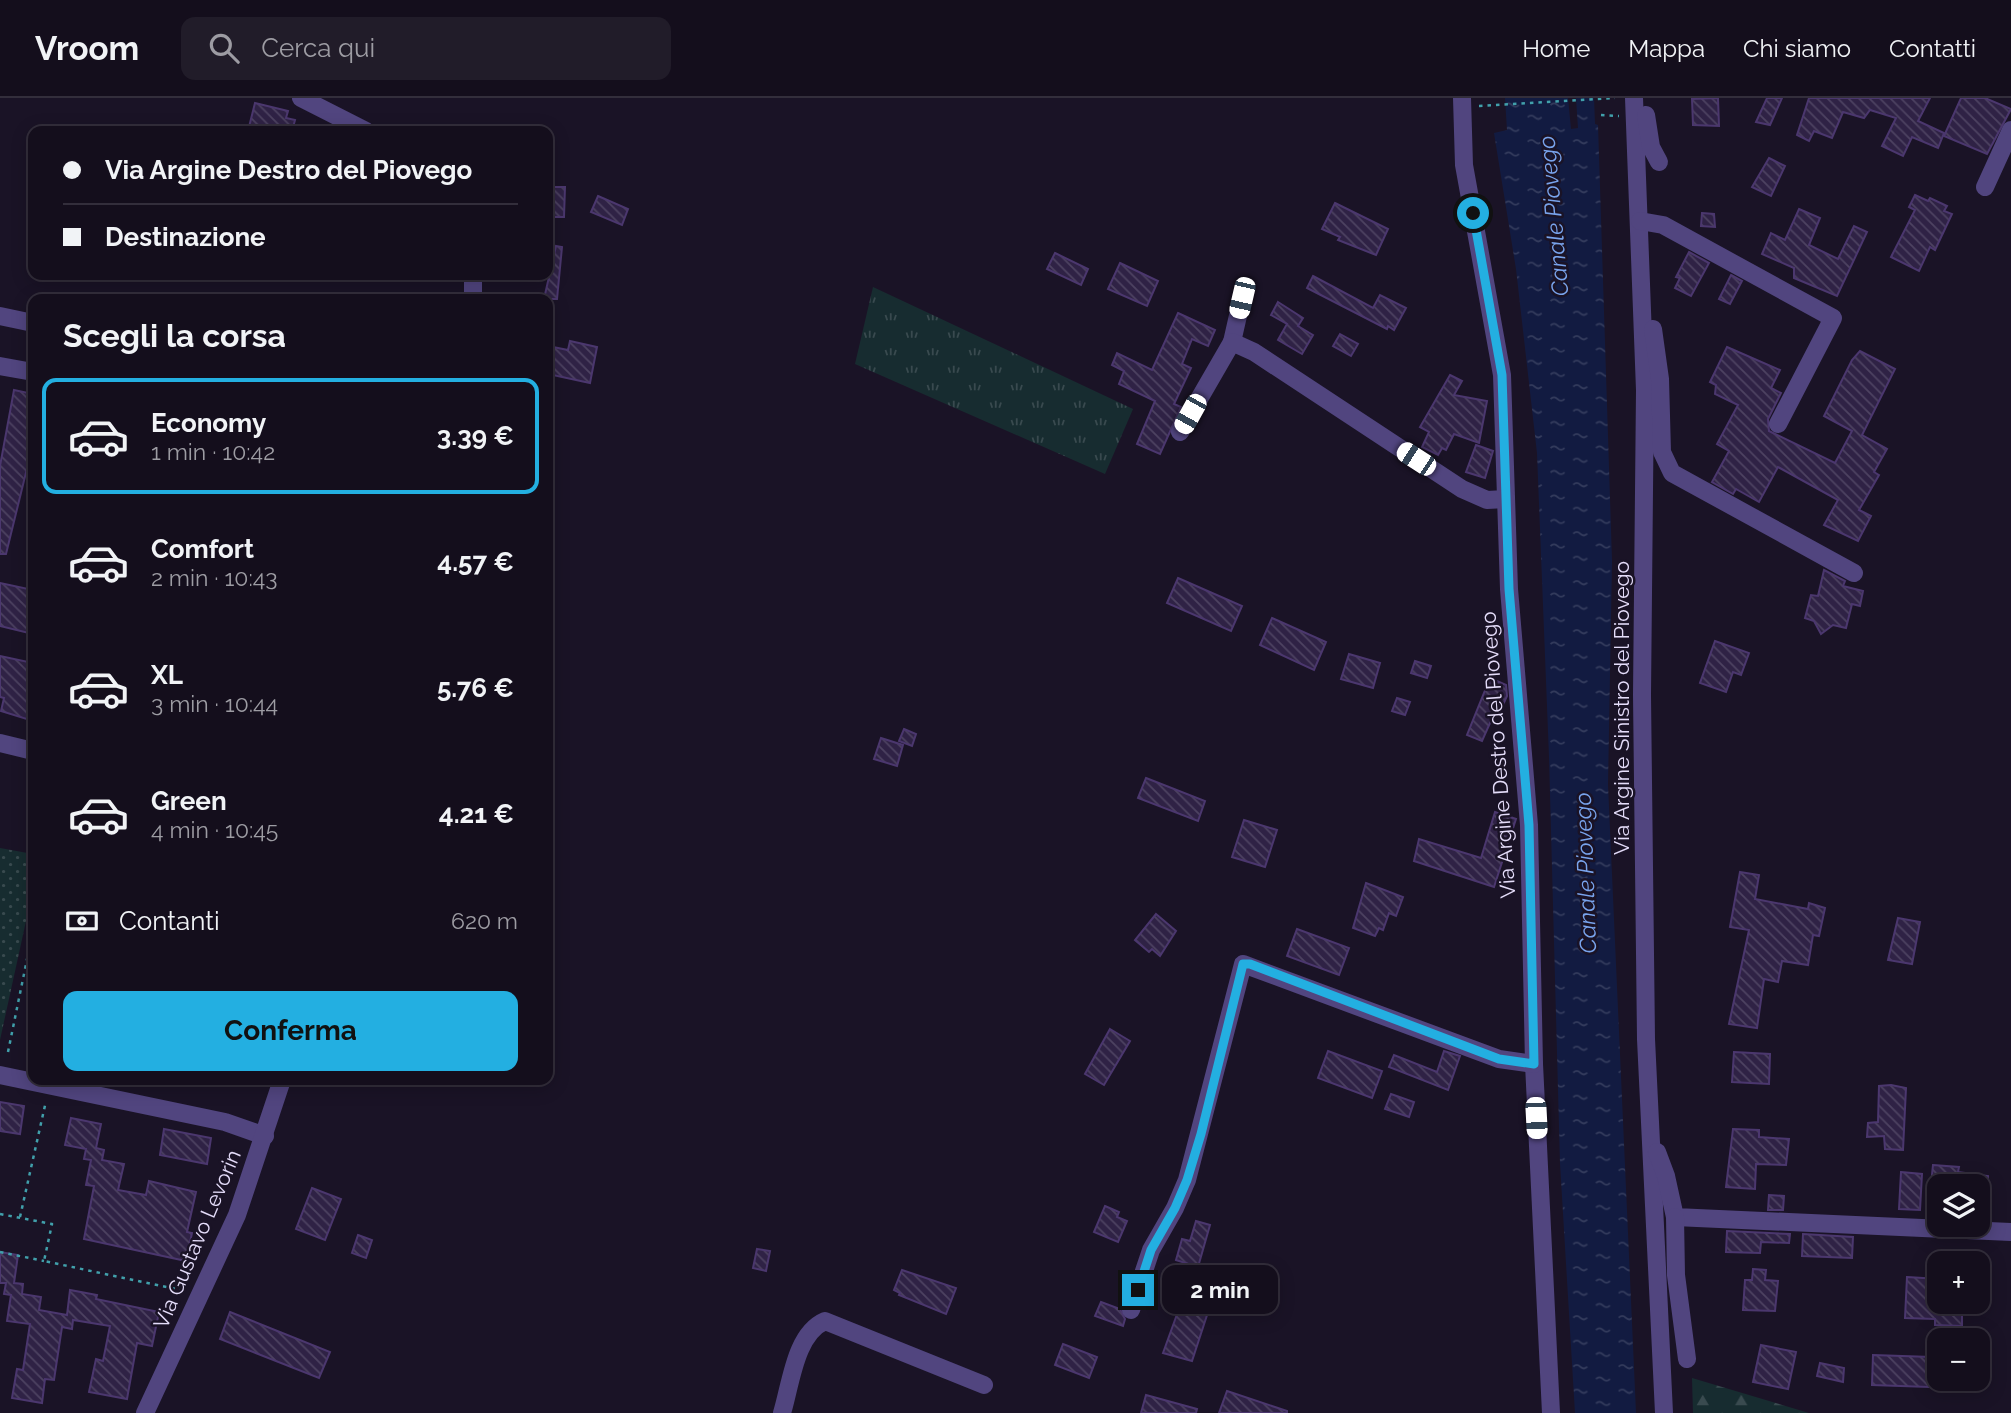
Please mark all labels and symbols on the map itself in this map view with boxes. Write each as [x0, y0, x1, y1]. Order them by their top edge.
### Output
water label: Canale Piovego [1533, 135, 1573, 297]
route start [1457, 197, 1489, 229]
car [1228, 275, 1257, 321]
car [1171, 391, 1210, 437]
car [1393, 439, 1440, 479]
street label: Via Argine Sinistro del Piovego [1609, 561, 1634, 855]
street label: Via Argine Destro del Piovego [1476, 611, 1520, 899]
water label: Canale Piovego [1569, 792, 1601, 954]
car [1525, 1096, 1548, 1140]
street label: Via Gustavo Levorin [148, 1146, 246, 1332]
callout: 2 min [1162, 1266, 1278, 1314]
route end [1122, 1274, 1154, 1306]

